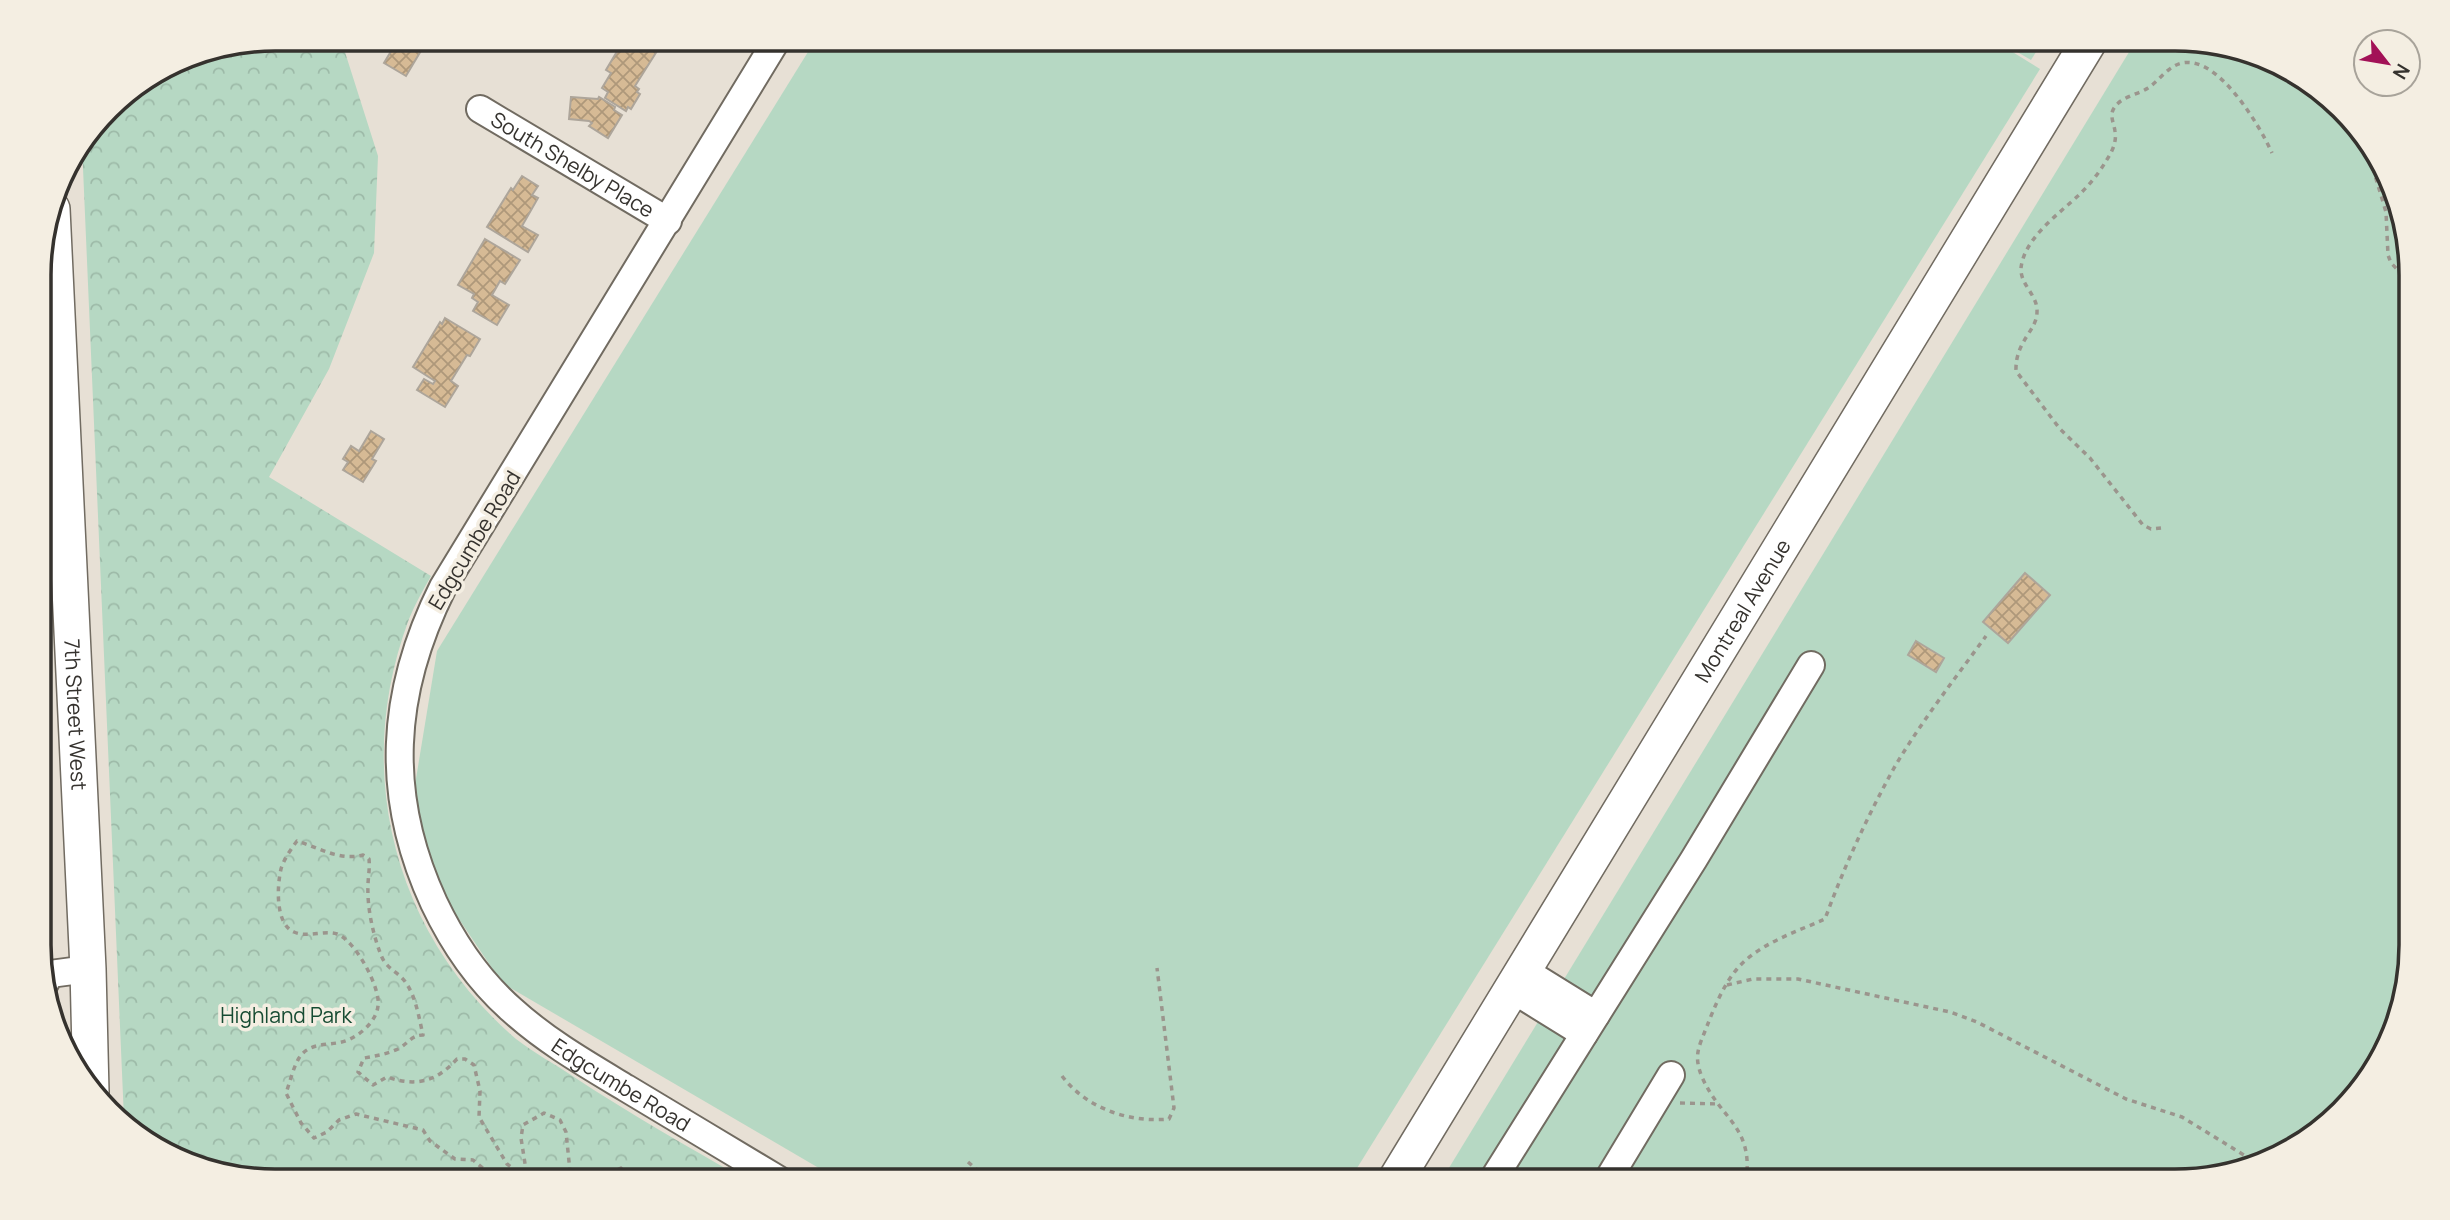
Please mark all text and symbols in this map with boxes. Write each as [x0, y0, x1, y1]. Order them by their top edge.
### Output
north arrow [2352, 28, 2422, 98]
text: N [2387, 59, 2416, 84]
street label: South Shelby Place [486, 105, 660, 224]
street label: Edgcumbe Road [421, 465, 527, 615]
street label: Montreal Avenue [1688, 533, 1797, 687]
street label: 7th Street West [58, 638, 94, 791]
park label: Highland Park [220, 1001, 352, 1029]
street label: Edgcumbe Road [546, 1032, 696, 1137]

